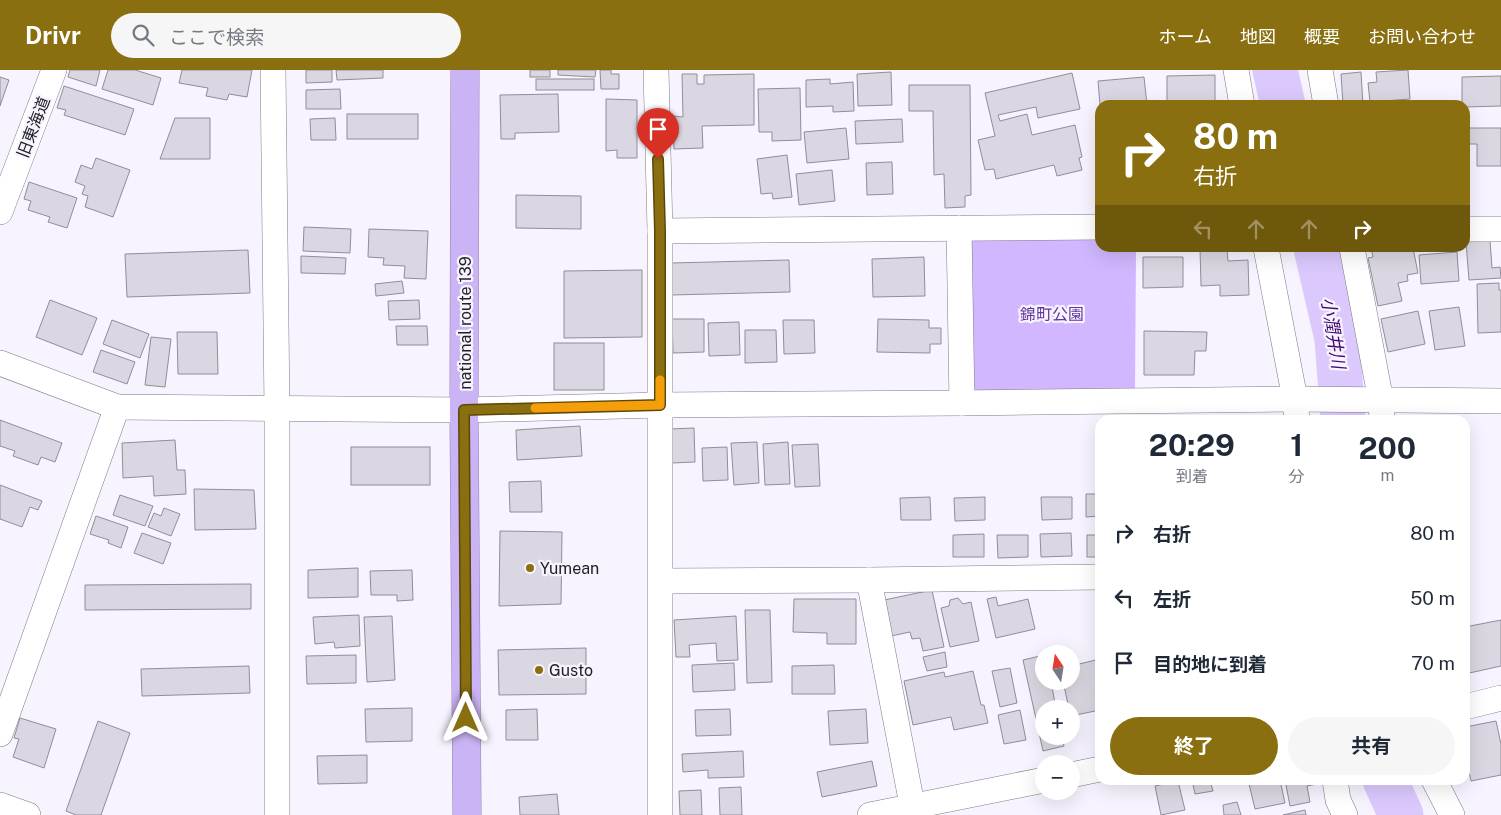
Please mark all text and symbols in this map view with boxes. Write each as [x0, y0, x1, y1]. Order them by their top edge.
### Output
search box [111, 13, 461, 58]
text: Drivr [25, 21, 81, 49]
icon: search [129, 21, 157, 49]
text: ここで検索 [169, 26, 264, 48]
text: ホーム [1159, 26, 1212, 47]
text: 地図 [1240, 26, 1276, 47]
text: 概要 [1304, 26, 1340, 47]
text: お問い合わせ [1368, 26, 1476, 47]
street label: 旧東海道 [13, 94, 54, 160]
pin [637, 108, 679, 159]
icon: arrive [644, 115, 672, 143]
text: 80 m [1193, 116, 1278, 157]
icon: right [1110, 120, 1175, 185]
text: 右折 [1193, 163, 1237, 189]
icon: left [1189, 215, 1217, 243]
icon: ahead [1242, 215, 1270, 243]
icon: ahead [1295, 215, 1323, 243]
icon: right [1348, 215, 1376, 243]
street label: national route 139 [456, 256, 475, 390]
water label: 小潤井川 [1317, 296, 1350, 372]
park label: 錦町公園 [1020, 305, 1084, 324]
text: 20:29 [1149, 427, 1235, 463]
text: 1 [1290, 427, 1303, 463]
text: 200 [1358, 430, 1416, 466]
text: m [1380, 466, 1394, 485]
text: 到着 [1176, 467, 1208, 486]
text: 分 [1289, 467, 1305, 486]
icon: right [1110, 519, 1138, 547]
text: 80 m [1410, 522, 1455, 544]
text: 右折 [1153, 523, 1191, 545]
place label: Yumean [540, 559, 599, 578]
marker: Yumean [524, 562, 536, 574]
icon: left [1110, 584, 1138, 612]
text: 50 m [1410, 587, 1455, 609]
text: 左折 [1153, 588, 1191, 610]
north arrow [1035, 645, 1080, 690]
map controls [1035, 645, 1080, 800]
icon: arrive [1110, 649, 1138, 677]
text: 70 m [1411, 652, 1455, 674]
text: 目的地に到着 [1153, 653, 1267, 675]
place label: Gusto [549, 661, 593, 680]
marker: Gusto [533, 664, 545, 676]
position arrow [439, 691, 491, 743]
button: + [1035, 700, 1080, 745]
button: 終了 [1110, 717, 1278, 775]
button: 共有 [1288, 717, 1455, 775]
button: − [1035, 755, 1080, 800]

